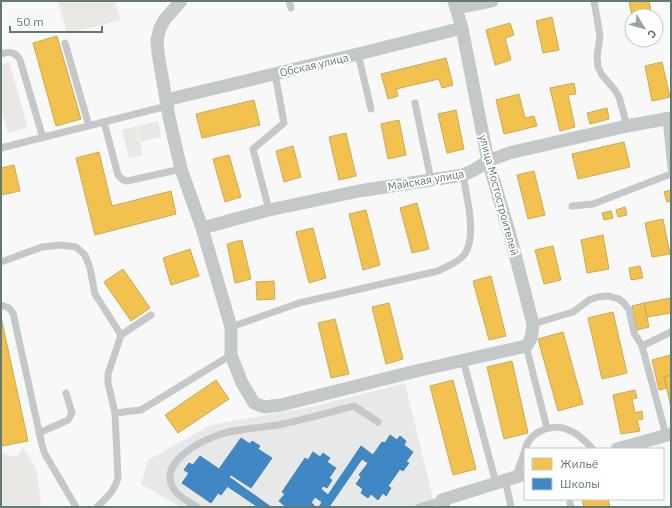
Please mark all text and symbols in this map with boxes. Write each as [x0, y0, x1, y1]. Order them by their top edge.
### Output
scale bar [10, 8, 102, 34]
north arrow [624, 8, 664, 48]
text: 50 m [16, 14, 44, 29]
text: С [644, 27, 660, 41]
street label: Обская улица [278, 50, 350, 80]
street label: улица Мостостроителей [476, 133, 522, 257]
street label: Майская улица [387, 166, 466, 194]
legend [524, 448, 664, 500]
text: Жильё [560, 456, 599, 471]
text: Школы [560, 476, 600, 491]

